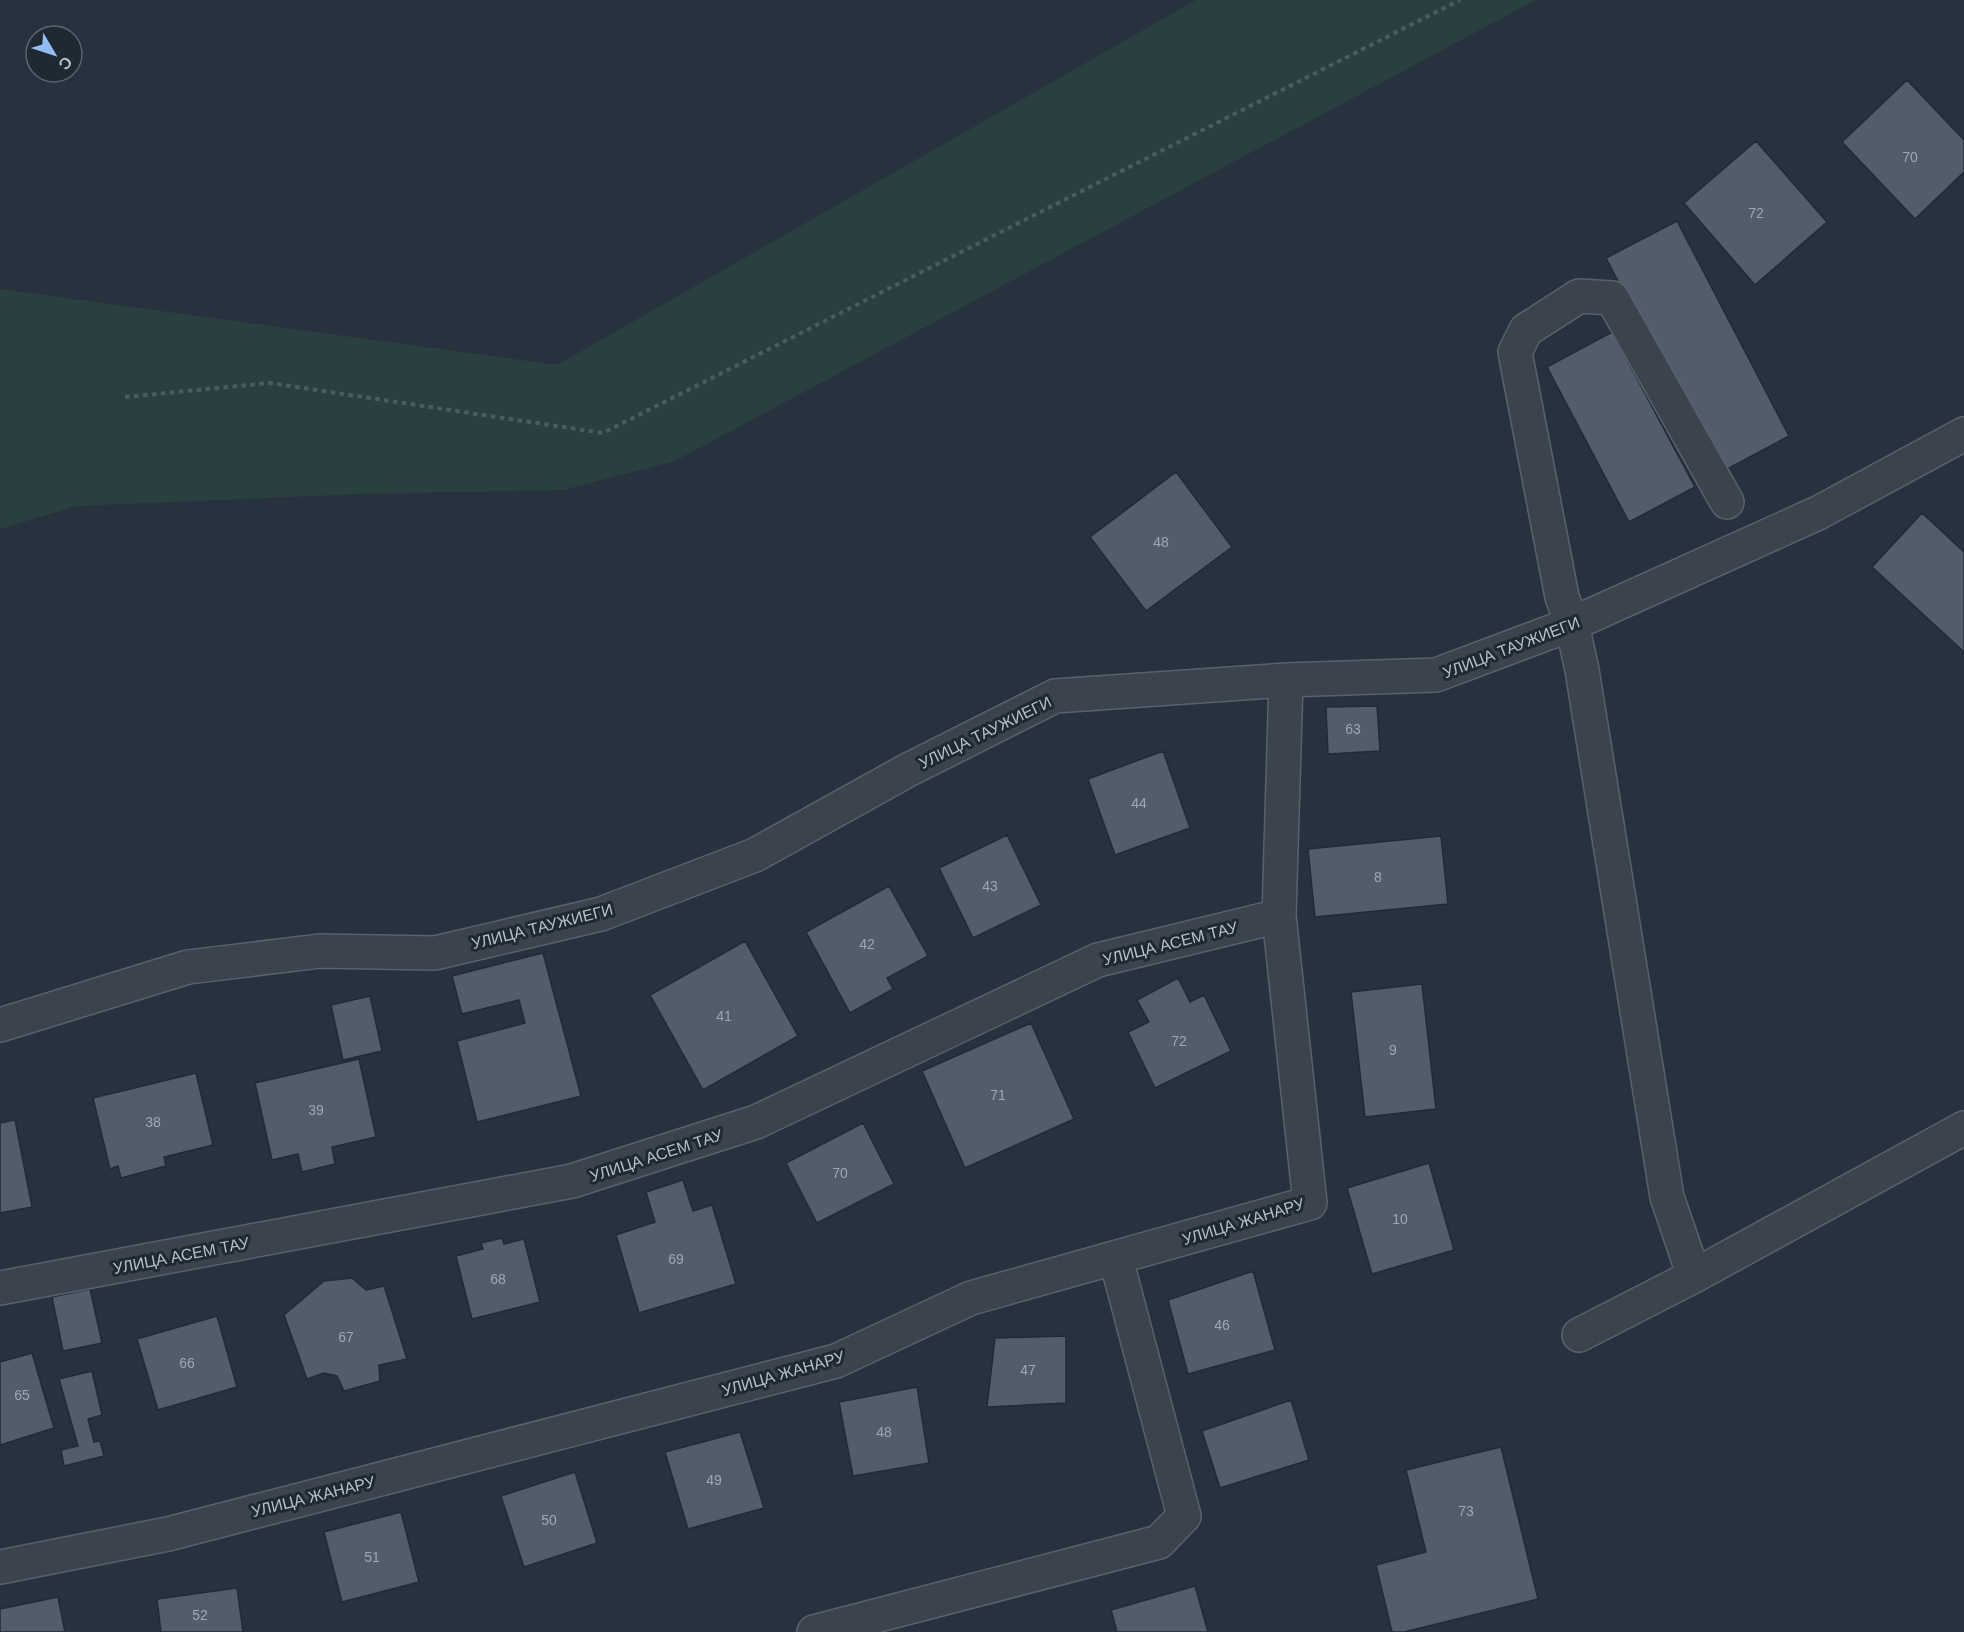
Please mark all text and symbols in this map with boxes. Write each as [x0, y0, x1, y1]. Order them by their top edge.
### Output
north arrow [24, 24, 84, 84]
text: С [55, 53, 76, 73]
house number: 70 [1902, 149, 1918, 165]
house number: 72 [1748, 205, 1764, 221]
house number: 48 [1153, 534, 1169, 550]
street label: УЛИЦА ТАУЖИЕГИ [1440, 614, 1582, 681]
street label: УЛИЦА ТАУЖИЕГИ [916, 693, 1054, 772]
house number: 63 [1345, 721, 1361, 737]
house number: 44 [1131, 795, 1147, 811]
house number: 8 [1374, 869, 1382, 885]
house number: 43 [982, 878, 998, 894]
street label: УЛИЦА ТАУЖИЕГИ [470, 901, 615, 952]
street label: УЛИЦА АСЕМ ТАУ [1101, 918, 1240, 968]
house number: 42 [859, 936, 875, 952]
house number: 41 [716, 1008, 732, 1024]
house number: 72 [1171, 1033, 1187, 1049]
house number: 9 [1389, 1042, 1397, 1058]
house number: 71 [990, 1087, 1006, 1103]
house number: 39 [308, 1102, 324, 1118]
house number: 38 [145, 1114, 161, 1130]
street label: УЛИЦА АСЕМ ТАУ [588, 1126, 725, 1185]
house number: 70 [832, 1165, 848, 1181]
street label: УЛИЦА ЖАНАРУ [1180, 1195, 1307, 1248]
house number: 10 [1392, 1211, 1408, 1227]
street label: УЛИЦА АСЕМ ТАУ [112, 1234, 251, 1277]
house number: 69 [668, 1251, 684, 1267]
house number: 68 [490, 1271, 506, 1287]
house number: 46 [1214, 1317, 1230, 1333]
house number: 67 [338, 1329, 354, 1345]
street label: УЛИЦА ЖАНАРУ [720, 1348, 847, 1399]
house number: 66 [179, 1355, 195, 1371]
house number: 47 [1020, 1362, 1036, 1378]
house number: 65 [14, 1387, 30, 1403]
house number: 48 [876, 1424, 892, 1440]
house number: 49 [706, 1472, 722, 1488]
street label: УЛИЦА ЖАНАРУ [250, 1473, 377, 1520]
house number: 73 [1458, 1503, 1474, 1519]
house number: 50 [541, 1512, 557, 1528]
house number: 51 [364, 1549, 380, 1565]
house number: 52 [192, 1607, 208, 1623]

